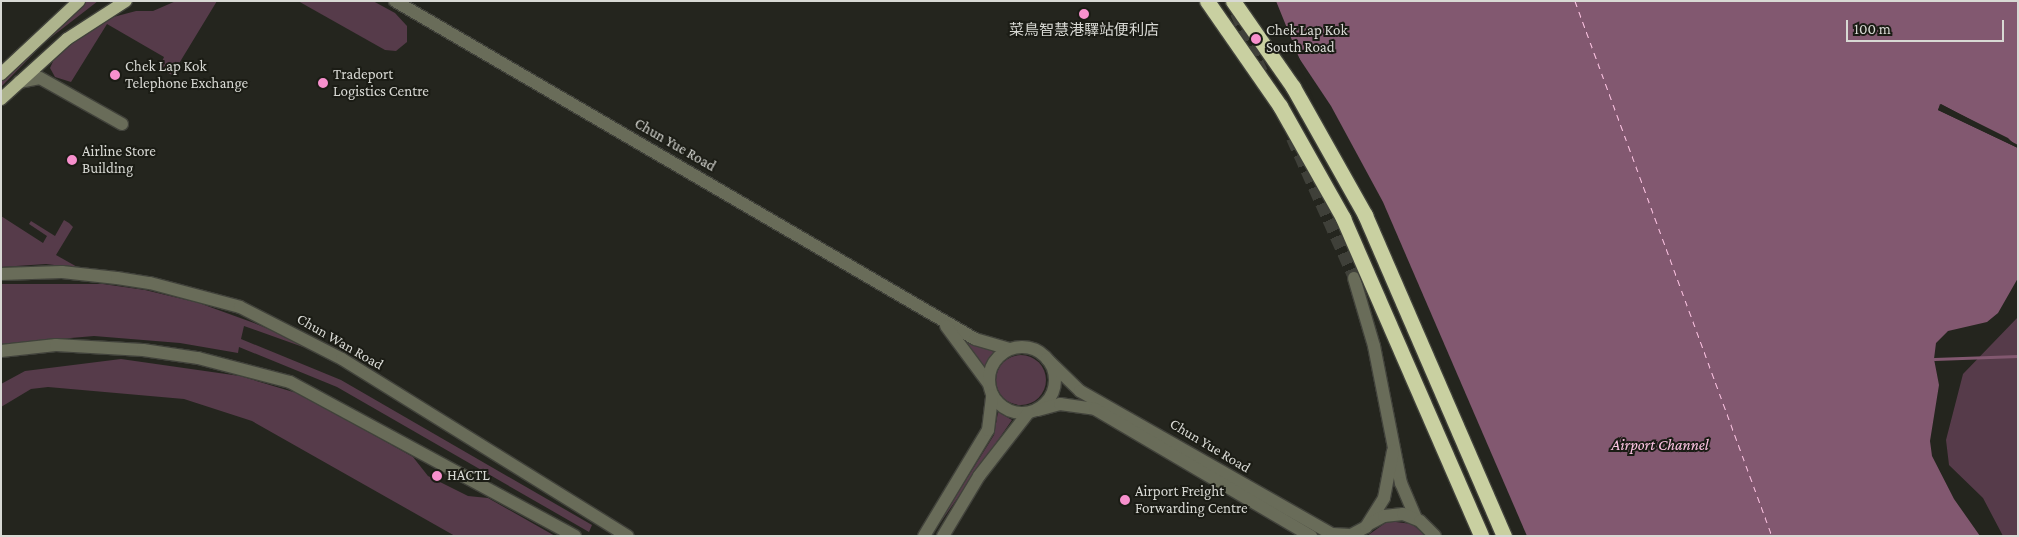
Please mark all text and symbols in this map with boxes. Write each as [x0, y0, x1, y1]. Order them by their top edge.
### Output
marker: 菜鳥智慧港驛站便利店 [1078, 8, 1090, 20]
scale bar [1849, 10, 2006, 42]
place label: Chek Lap Kok South Road [1266, 21, 1348, 56]
text: 100 m [1854, 21, 1891, 37]
place label: 菜鳥智慧港驛站便利店 [1009, 22, 1159, 40]
marker: Chek Lap Kok South Road [1250, 33, 1262, 45]
place label: Chek Lap Kok Telephone Exchange [125, 57, 248, 92]
place label: Tradeport Logistics Centre [333, 65, 429, 100]
marker: Chek Lap Kok Telephone Exchange [109, 69, 121, 81]
marker: Tradeport Logistics Centre [317, 77, 329, 89]
street label: Chun Yue Road [631, 115, 719, 175]
place label: Airline Store Building [82, 142, 156, 177]
marker: Airline Store Building [66, 154, 78, 166]
street label: Chun Wan Road [293, 310, 387, 374]
street label: Chun Yue Road [1166, 415, 1254, 477]
water label: Airport Channel [1611, 435, 1709, 455]
place label: HACTL [447, 467, 490, 485]
marker: HACTL [431, 470, 443, 482]
place label: Airport Freight Forwarding Centre [1135, 482, 1248, 517]
marker: Airport Freight Forwarding Centre [1119, 494, 1131, 506]

